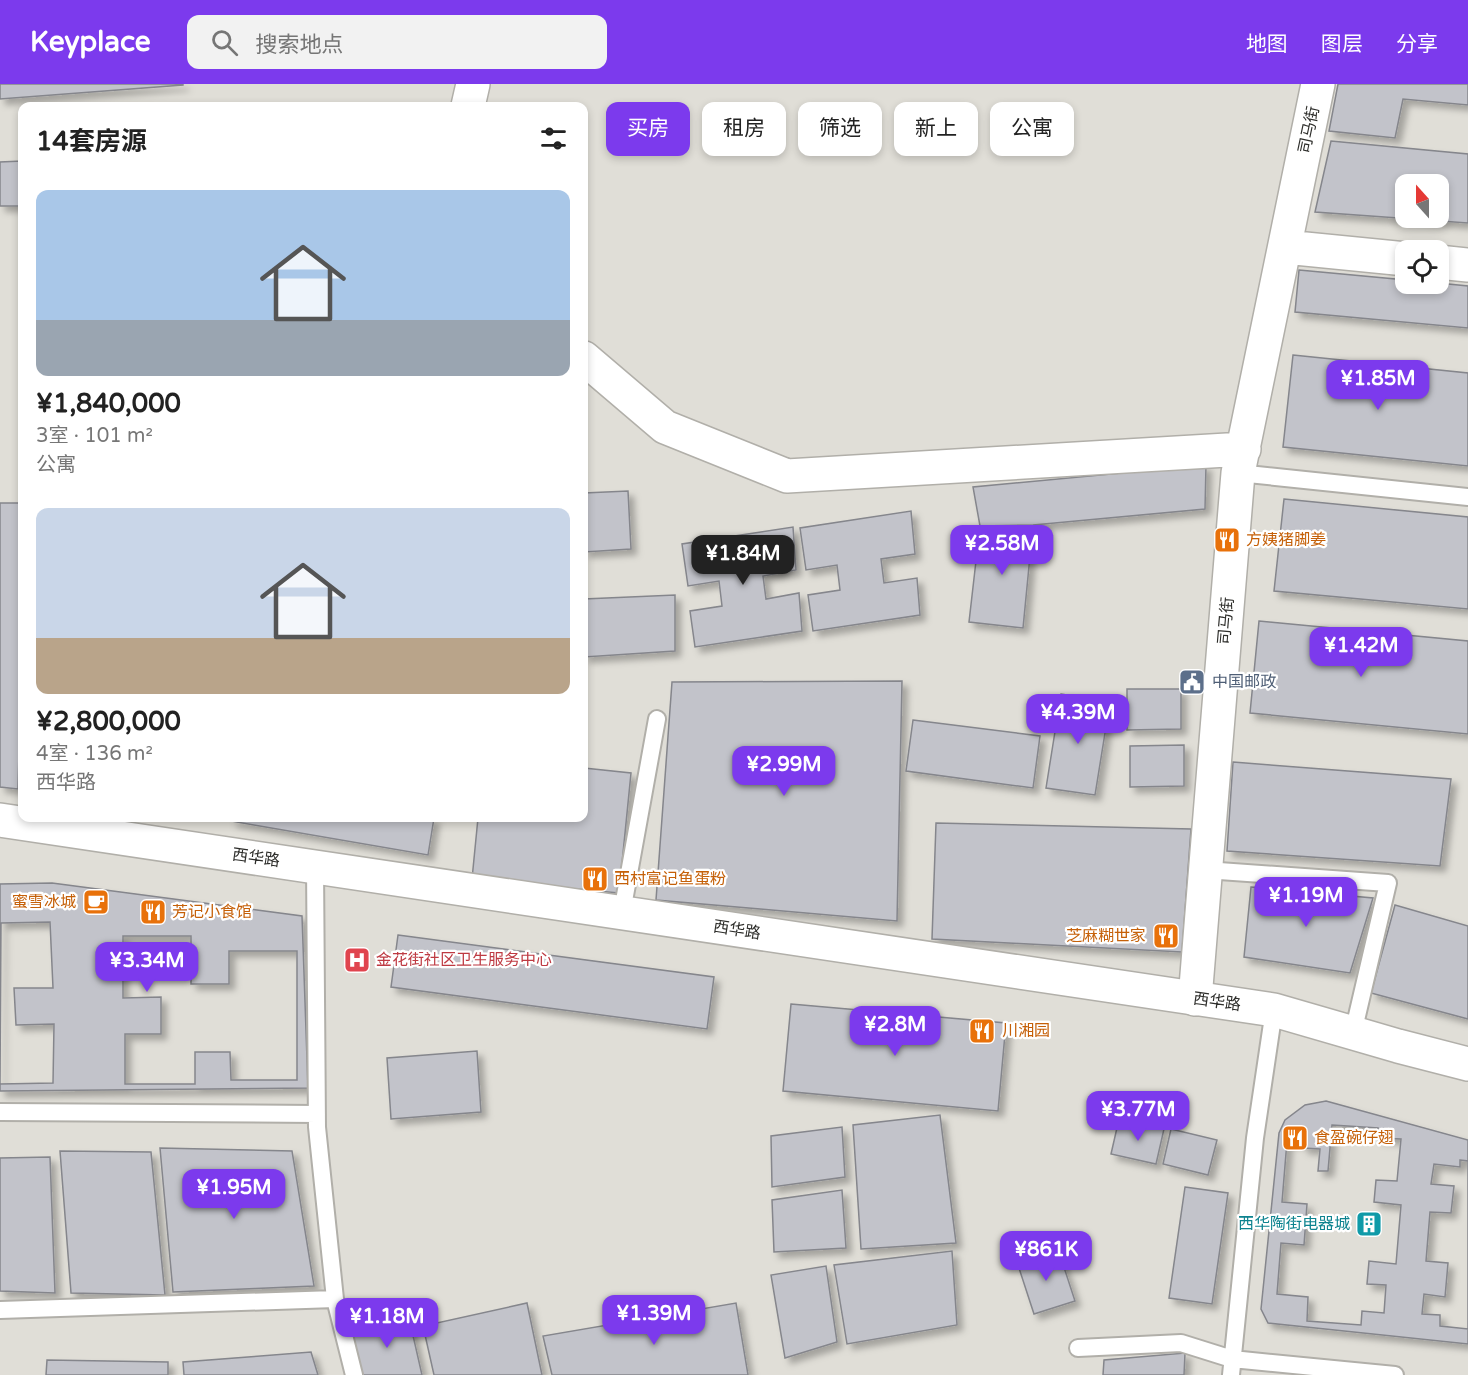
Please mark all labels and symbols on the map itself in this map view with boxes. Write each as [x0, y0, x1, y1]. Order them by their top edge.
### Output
street label: 司马街 [1294, 104, 1324, 156]
north arrow [1395, 174, 1449, 228]
pin: ¥1.85M [1329, 360, 1427, 411]
pin: ¥2.58M [953, 525, 1051, 576]
restaurant icon: 方姨猪脚姜 [1212, 525, 1242, 555]
place label: 方姨猪脚姜 [1246, 530, 1326, 550]
pin: ¥1.84M [694, 535, 792, 586]
street label: 司马街 [1214, 596, 1238, 646]
pin: ¥1.42M [1312, 627, 1410, 678]
public building icon: 中国邮政 [1177, 667, 1207, 697]
place label: 中国邮政 [1212, 672, 1276, 692]
pin: ¥4.39M [1029, 694, 1127, 745]
pin: ¥2.99M [735, 746, 833, 797]
street label: 西华路 [231, 845, 281, 871]
restaurant icon: 西村富记鱼蛋粉 [580, 864, 610, 894]
place label: 西村富记鱼蛋粉 [614, 869, 726, 889]
pin: ¥1.19M [1257, 877, 1355, 928]
cafe icon: 蜜雪冰城 [81, 887, 111, 917]
place label: 蜜雪冰城 [12, 892, 76, 912]
restaurant icon: 芳记小食馆 [138, 897, 168, 927]
place label: 芳记小食馆 [172, 902, 252, 922]
street label: 西华路 [712, 916, 762, 944]
restaurant icon: 芝麻糊世家 [1151, 921, 1181, 951]
place label: 芝麻糊世家 [1066, 926, 1146, 946]
pin: ¥3.34M [98, 942, 196, 993]
hospital icon: 金花街社区卫生服务中心 [342, 945, 372, 975]
place label: 金花街社区卫生服务中心 [376, 950, 552, 970]
street label: 西华路 [1192, 989, 1242, 1015]
pin: ¥2.8M [853, 1006, 937, 1057]
restaurant icon: 川湘园 [967, 1016, 997, 1046]
place label: 川湘园 [1002, 1021, 1050, 1041]
pin: ¥3.77M [1089, 1091, 1187, 1142]
restaurant icon: 食盈碗仔翅 [1280, 1123, 1310, 1153]
place label: 食盈碗仔翅 [1314, 1128, 1394, 1148]
pin: ¥1.95M [185, 1169, 283, 1220]
building icon: 西华陶街电器城 [1354, 1209, 1384, 1239]
place label: 西华陶街电器城 [1238, 1214, 1350, 1234]
pin: ¥861K [1004, 1231, 1088, 1282]
pin: ¥1.39M [605, 1295, 703, 1346]
pin: ¥1.18M [338, 1298, 436, 1349]

